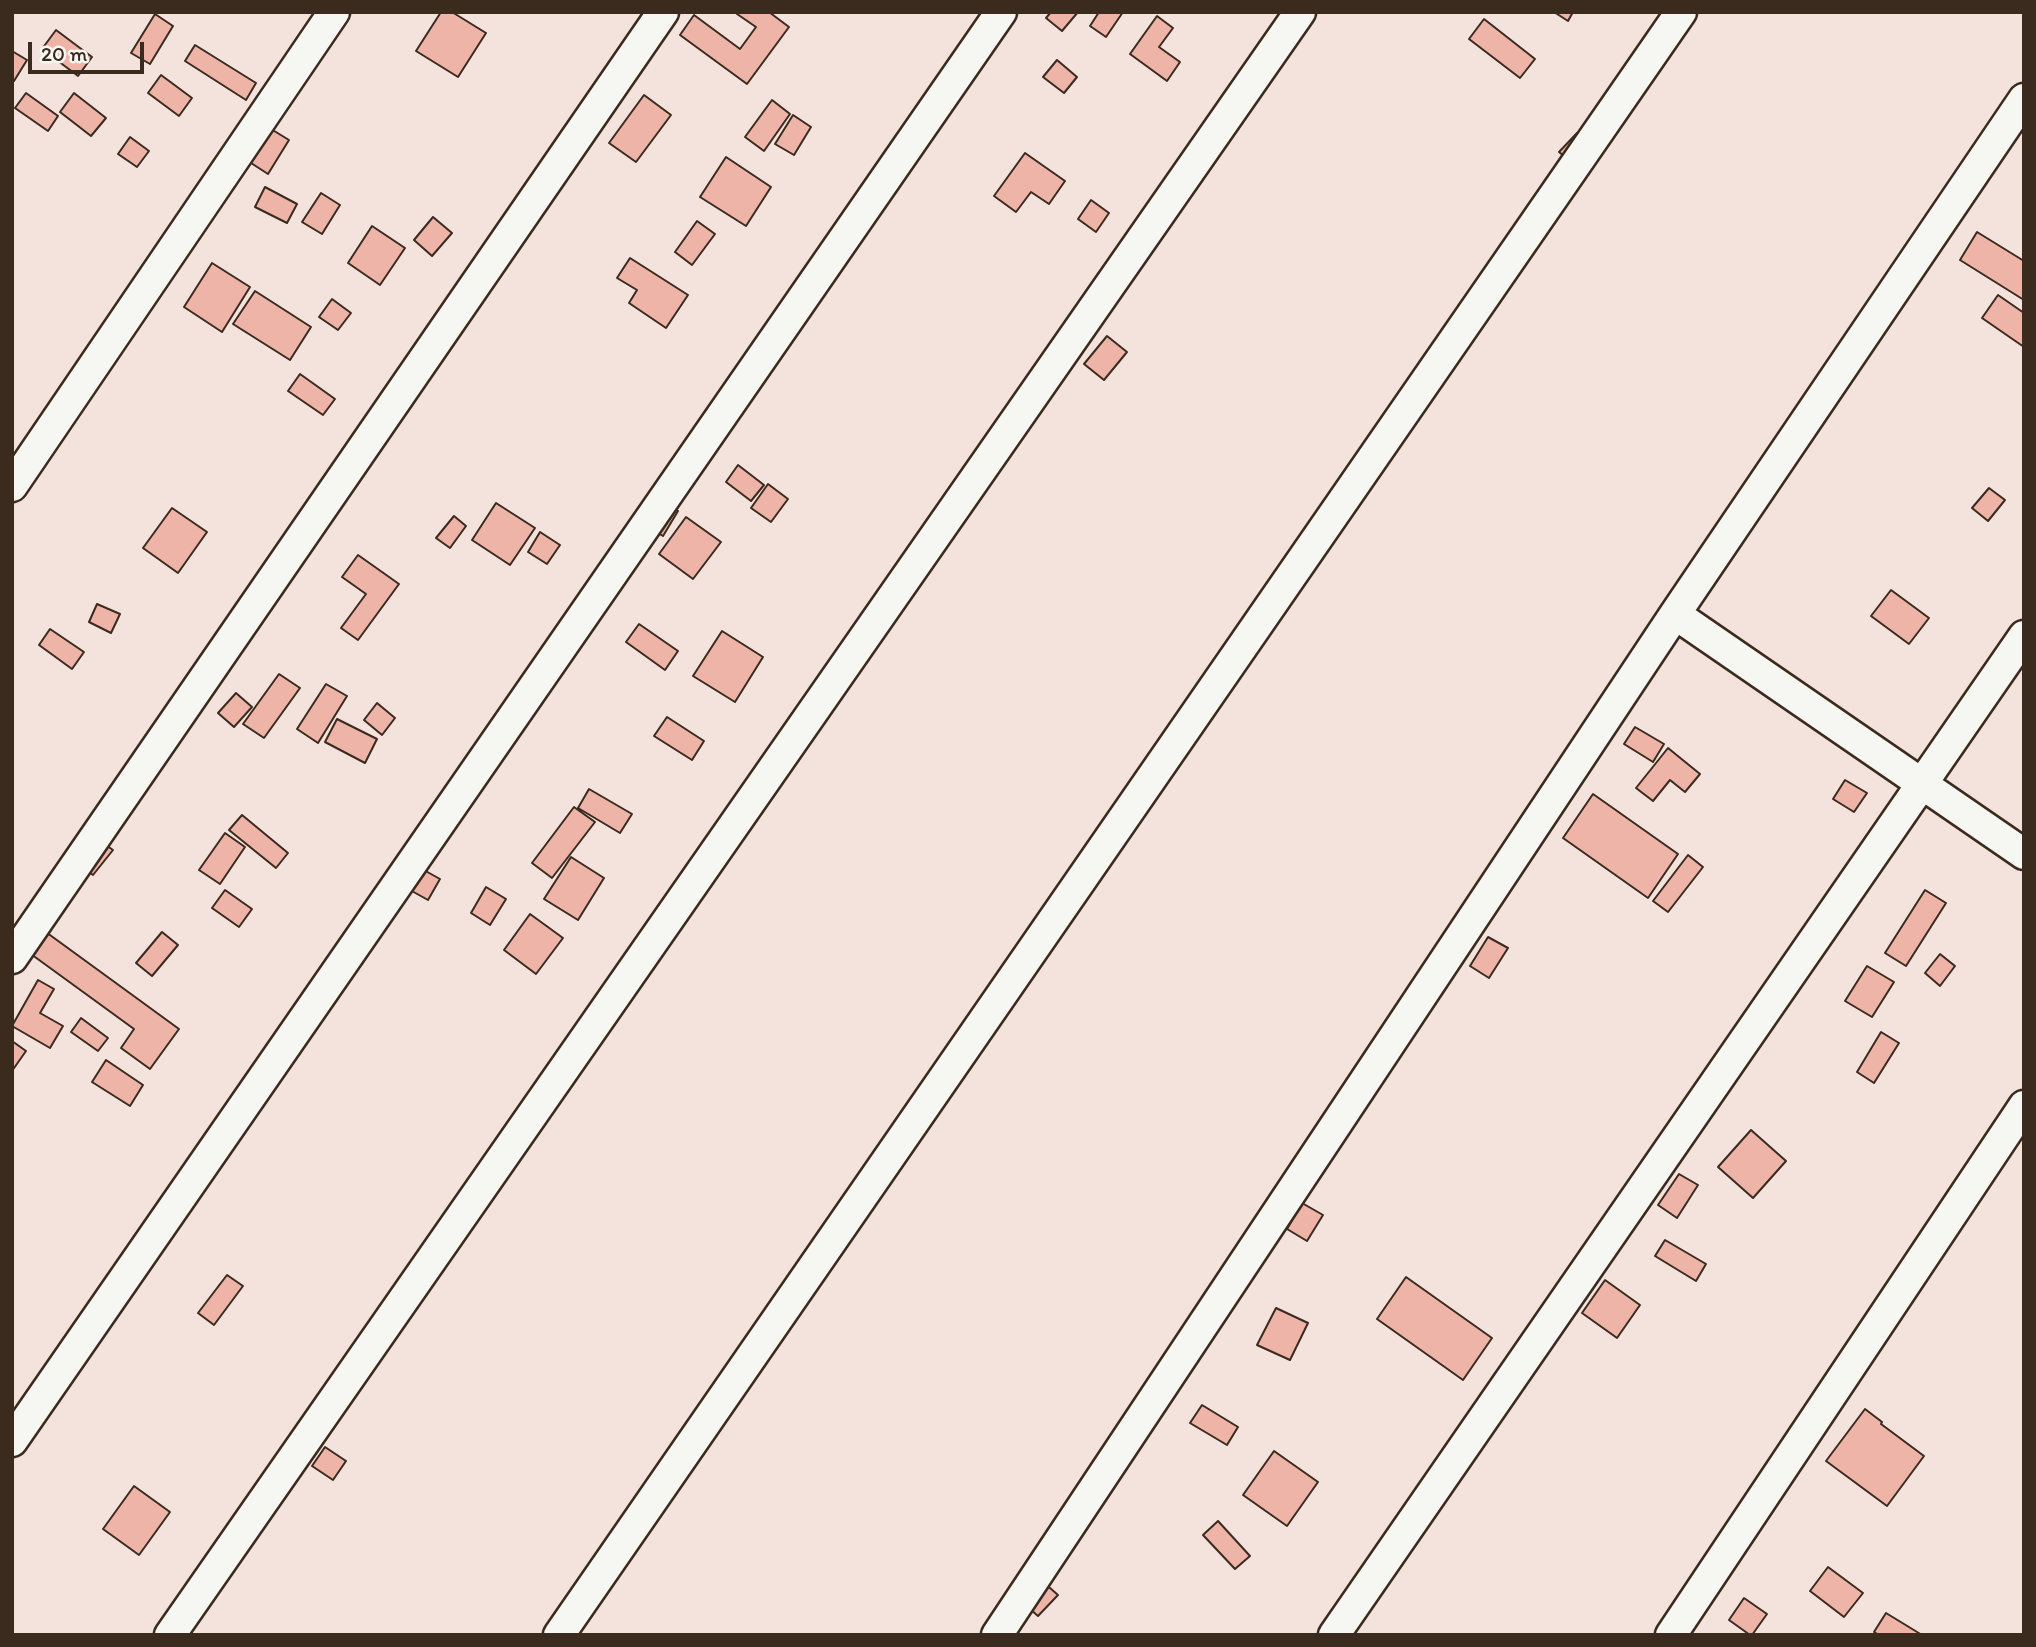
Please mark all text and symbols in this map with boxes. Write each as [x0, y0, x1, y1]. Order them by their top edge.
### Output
scale bar [32, 28, 147, 72]
text: 20 m [41, 41, 87, 66]

